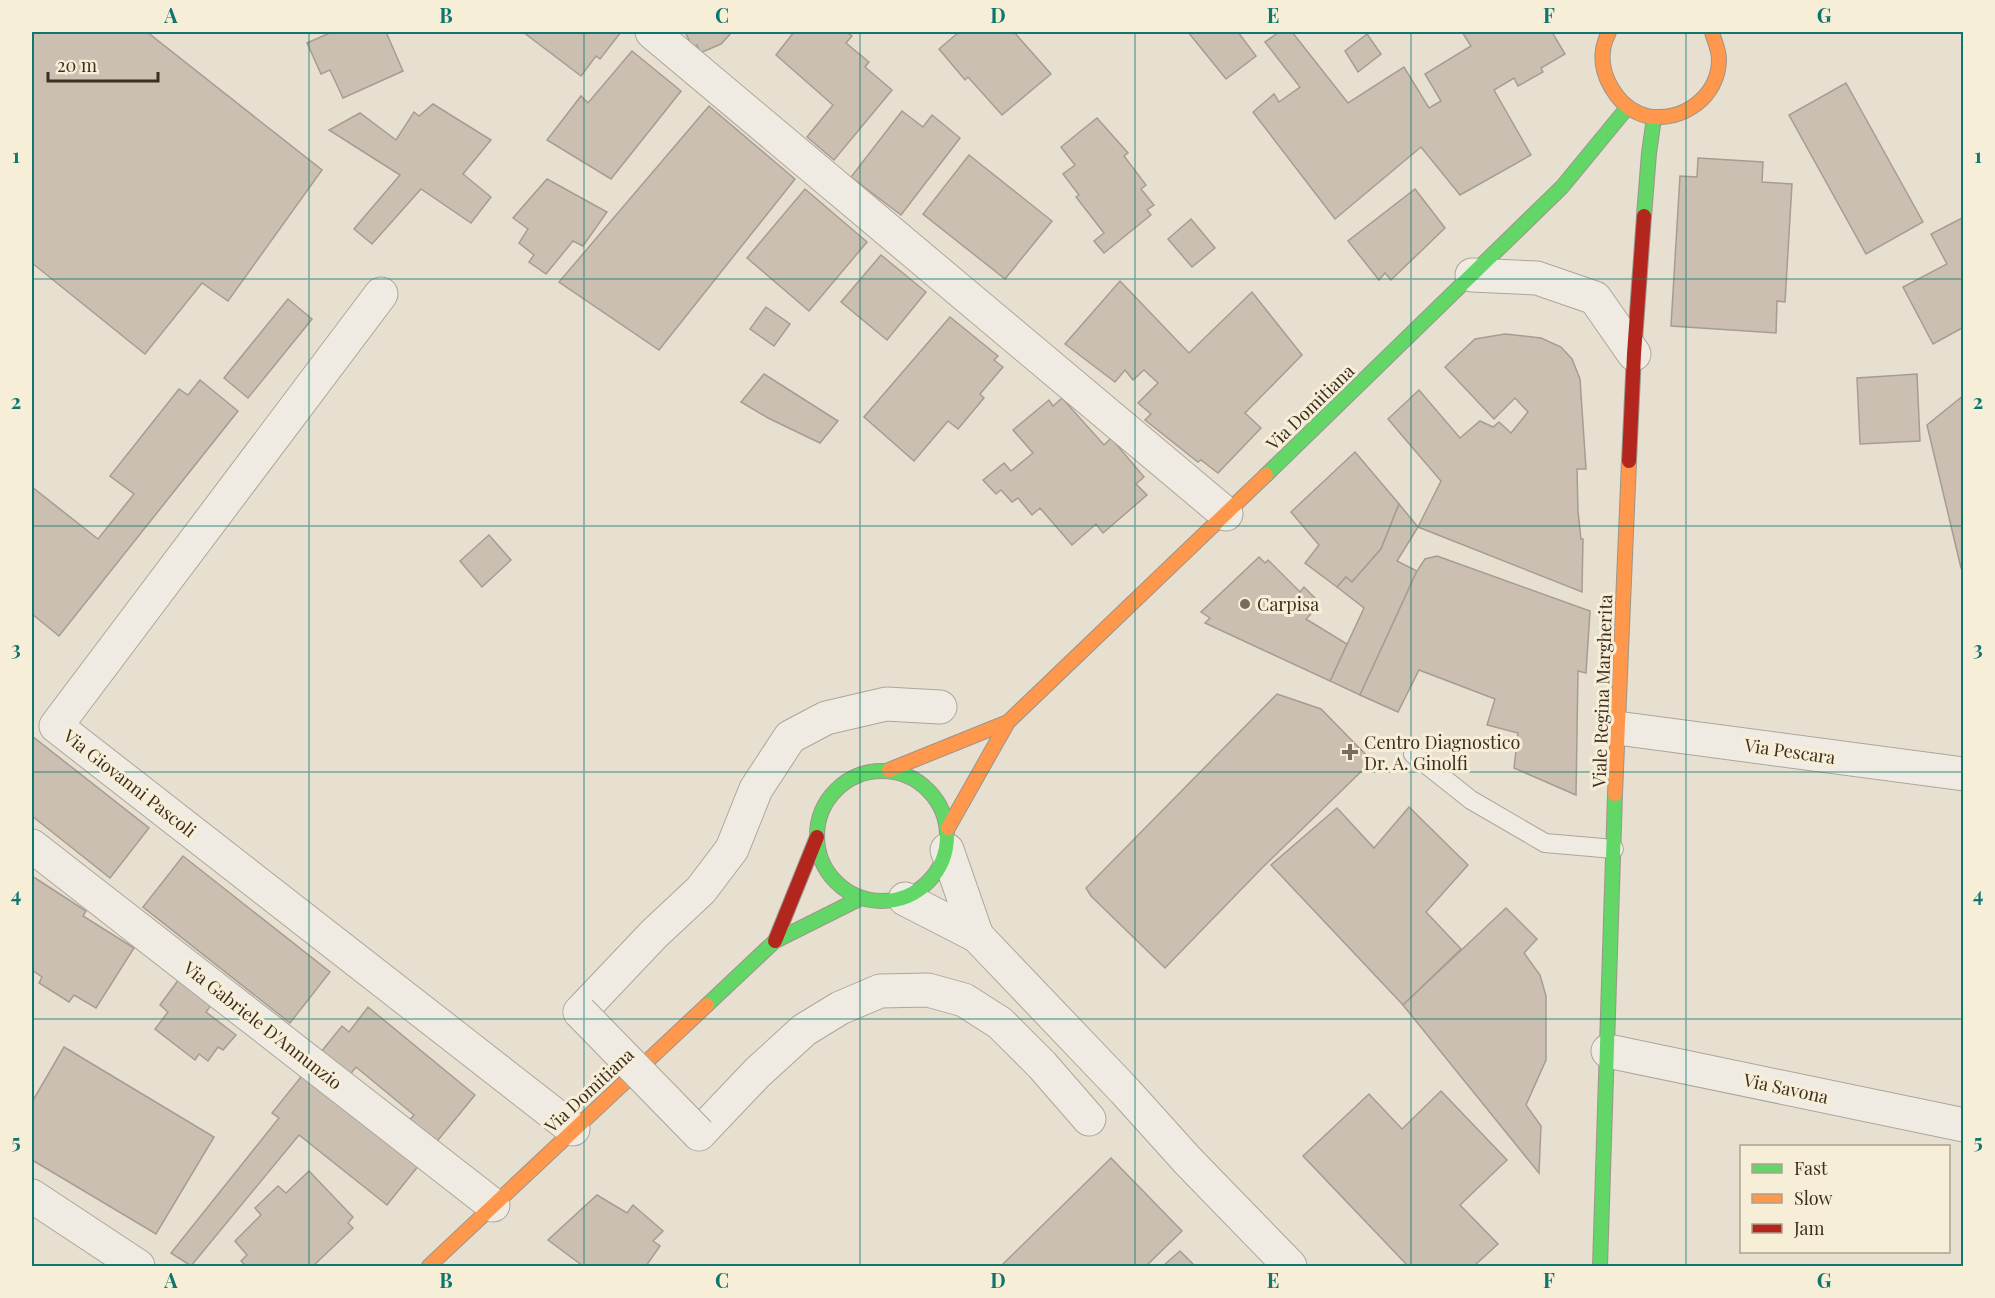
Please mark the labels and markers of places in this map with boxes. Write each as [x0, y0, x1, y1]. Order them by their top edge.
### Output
place label: Carpisa [1257, 592, 1319, 616]
marker: Carpisa [1238, 597, 1252, 611]
place label: Centro Diagnostico Dr. A. Ginolfi [1364, 730, 1520, 775]
marker: Centro Diagnostico Dr. A. Ginolfi [1341, 743, 1359, 761]

